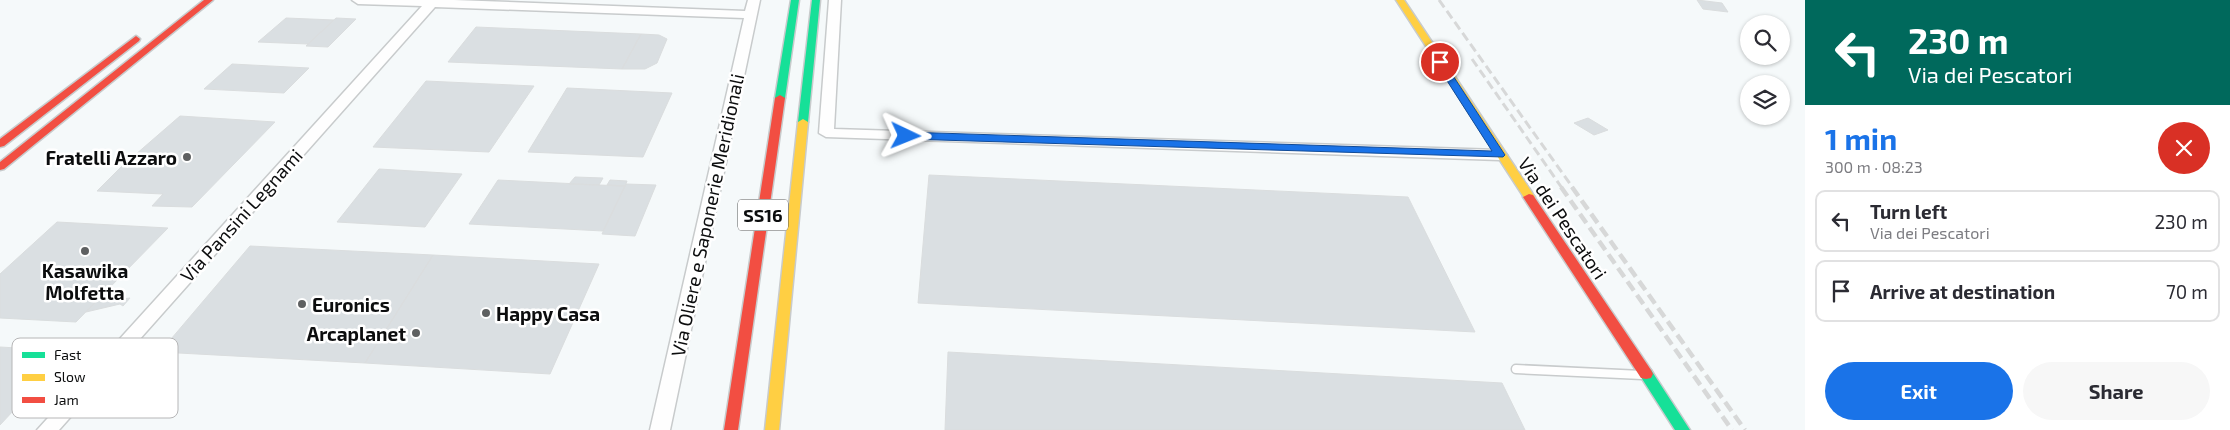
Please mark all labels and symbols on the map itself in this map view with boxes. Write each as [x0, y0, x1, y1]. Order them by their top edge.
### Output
pin [1419, 41, 1461, 83]
street label: Via Oliere e Saponerie Meridionali [666, 71, 748, 359]
position arrow [879, 109, 931, 161]
street label: Via Pansini Legnami [175, 144, 307, 286]
place label: Fratelli Azzaro [46, 146, 177, 169]
marker: Fratelli Azzaro [181, 151, 193, 163]
street label: Via dei Pescatori [1514, 153, 1612, 283]
road number: SS16 [738, 200, 788, 230]
marker: Kasawika Molfetta [79, 245, 91, 257]
place label: Kasawika Molfetta [42, 259, 128, 304]
place label: Euronics [312, 293, 390, 316]
marker: Euronics [296, 298, 308, 310]
place label: Happy Casa [496, 302, 600, 326]
marker: Happy Casa [480, 307, 492, 319]
place label: Arcaplanet [307, 322, 406, 345]
marker: Arcaplanet [410, 327, 422, 339]
legend [12, 338, 178, 418]
text: Fast [54, 346, 81, 363]
text: Slow [54, 368, 86, 385]
text: Jam [54, 391, 79, 408]

